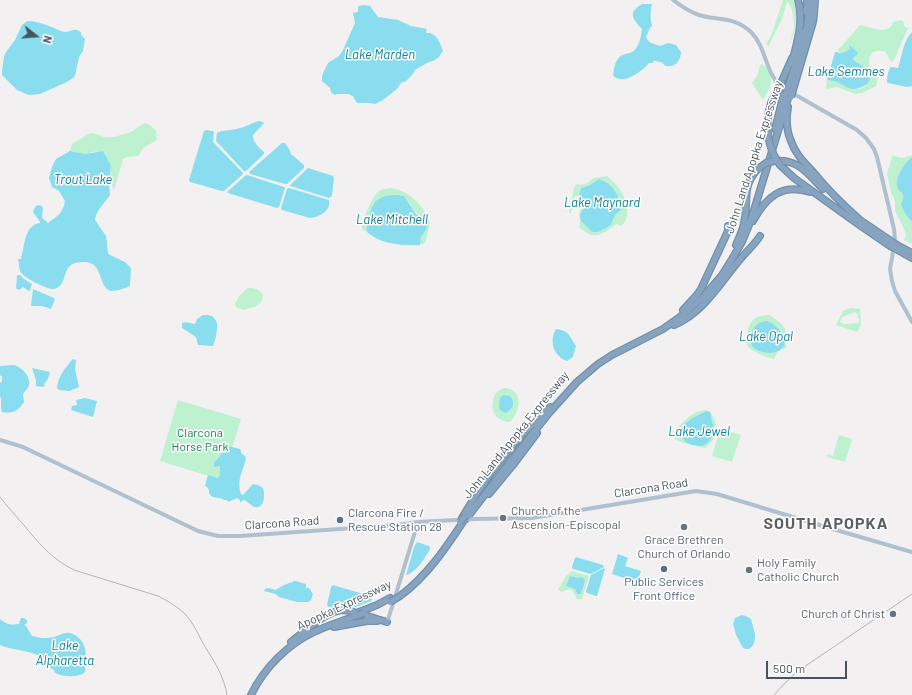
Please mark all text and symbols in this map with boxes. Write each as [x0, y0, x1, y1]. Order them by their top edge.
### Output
north arrow [16, 16, 56, 56]
text: N [41, 34, 55, 45]
water label: Lake Marden [345, 47, 415, 63]
water label: Lake Semmes [808, 64, 884, 80]
street label: John Land Apopka Expressway [722, 79, 786, 235]
water label: Trout Lake [54, 172, 112, 188]
water label: Lake Maynard [564, 195, 640, 211]
water label: Lake Mitchell [356, 212, 428, 228]
water label: Lake Opal [739, 329, 793, 345]
street label: John Land Apopka Expressway [460, 368, 572, 502]
water label: Lake Jewel [668, 424, 730, 440]
park label: Clarcona Horse Park [172, 426, 228, 454]
street label: Clarcona Road [613, 475, 689, 501]
place label: Church of the Ascension-Episcopal [511, 504, 621, 532]
place label: Clarcona Fire / Rescue Station 28 [348, 506, 442, 534]
street label: Clarcona Road [244, 513, 320, 533]
marker: Church of the Ascension-Episcopal [498, 513, 508, 523]
district label: SOUTH APOPKA [764, 514, 888, 534]
marker: Clarcona Fire / Rescue Station 28 [335, 515, 345, 525]
marker: Grace Brethren Church of Orlando [679, 522, 689, 532]
place label: Grace Brethren Church of Orlando [638, 533, 730, 561]
place label: Holy Family Catholic Church [757, 556, 839, 584]
marker: Public Services Front Office [659, 564, 669, 574]
marker: Holy Family Catholic Church [744, 565, 754, 575]
place label: Public Services Front Office [624, 575, 704, 603]
street label: Apopka Expressway [294, 577, 394, 633]
place label: Church of Christ [801, 607, 885, 621]
marker: Church of Christ [888, 609, 898, 619]
water label: Lake Alpharetta [36, 638, 94, 669]
scale bar [768, 653, 849, 679]
text: 500 m [773, 661, 805, 675]

